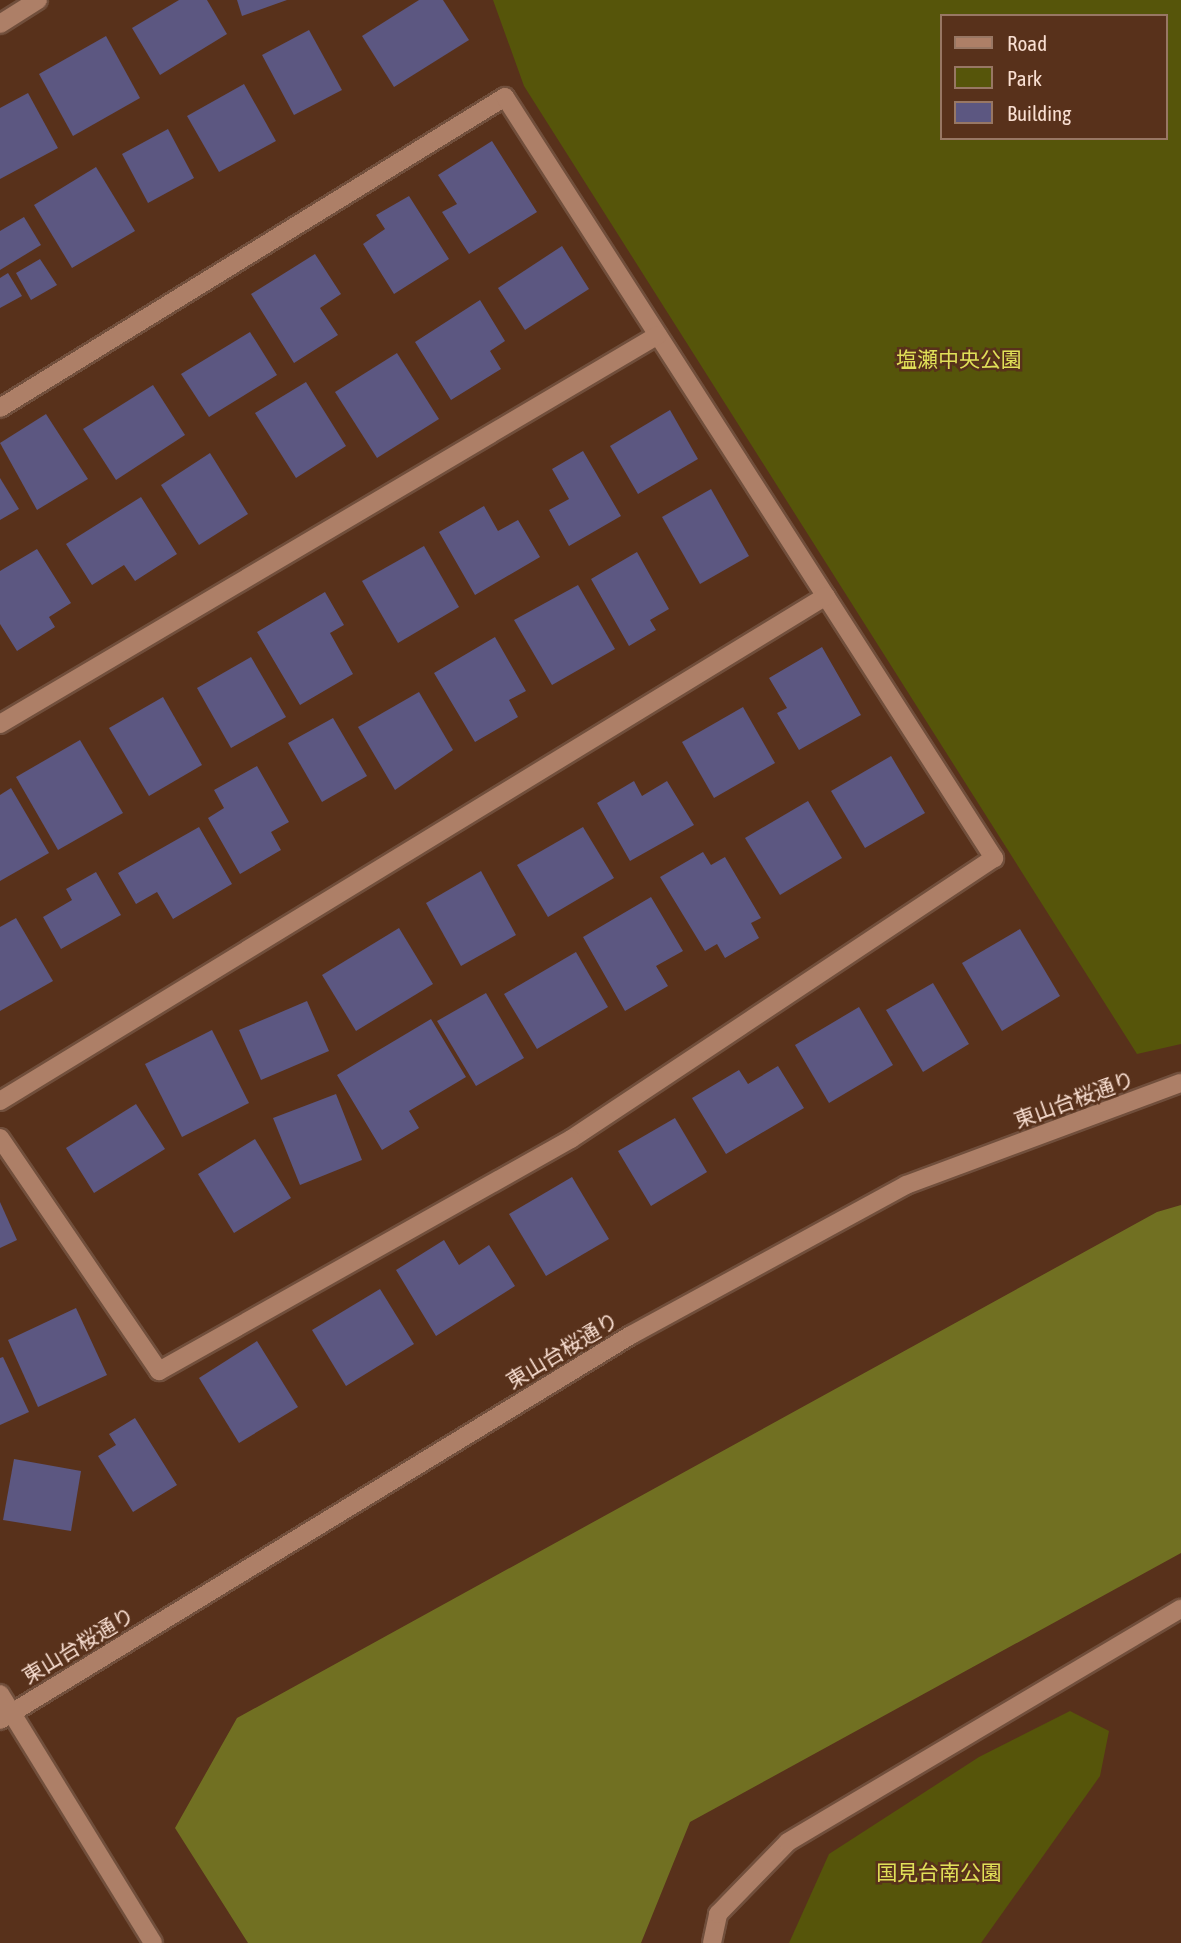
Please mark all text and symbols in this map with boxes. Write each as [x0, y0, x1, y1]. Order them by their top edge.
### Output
legend [940, 14, 1167, 140]
text: Road [1007, 31, 1047, 55]
text: Park [1007, 66, 1042, 90]
text: Building [1007, 101, 1071, 125]
park label: 塩瀬中央公園 [896, 346, 1022, 372]
street label: 東山台桜通り [1010, 1066, 1138, 1132]
street label: 東山台桜通り [502, 1307, 622, 1393]
street label: 東山台桜通り [18, 1602, 138, 1688]
park label: 国見台南公園 [876, 1859, 1002, 1885]

